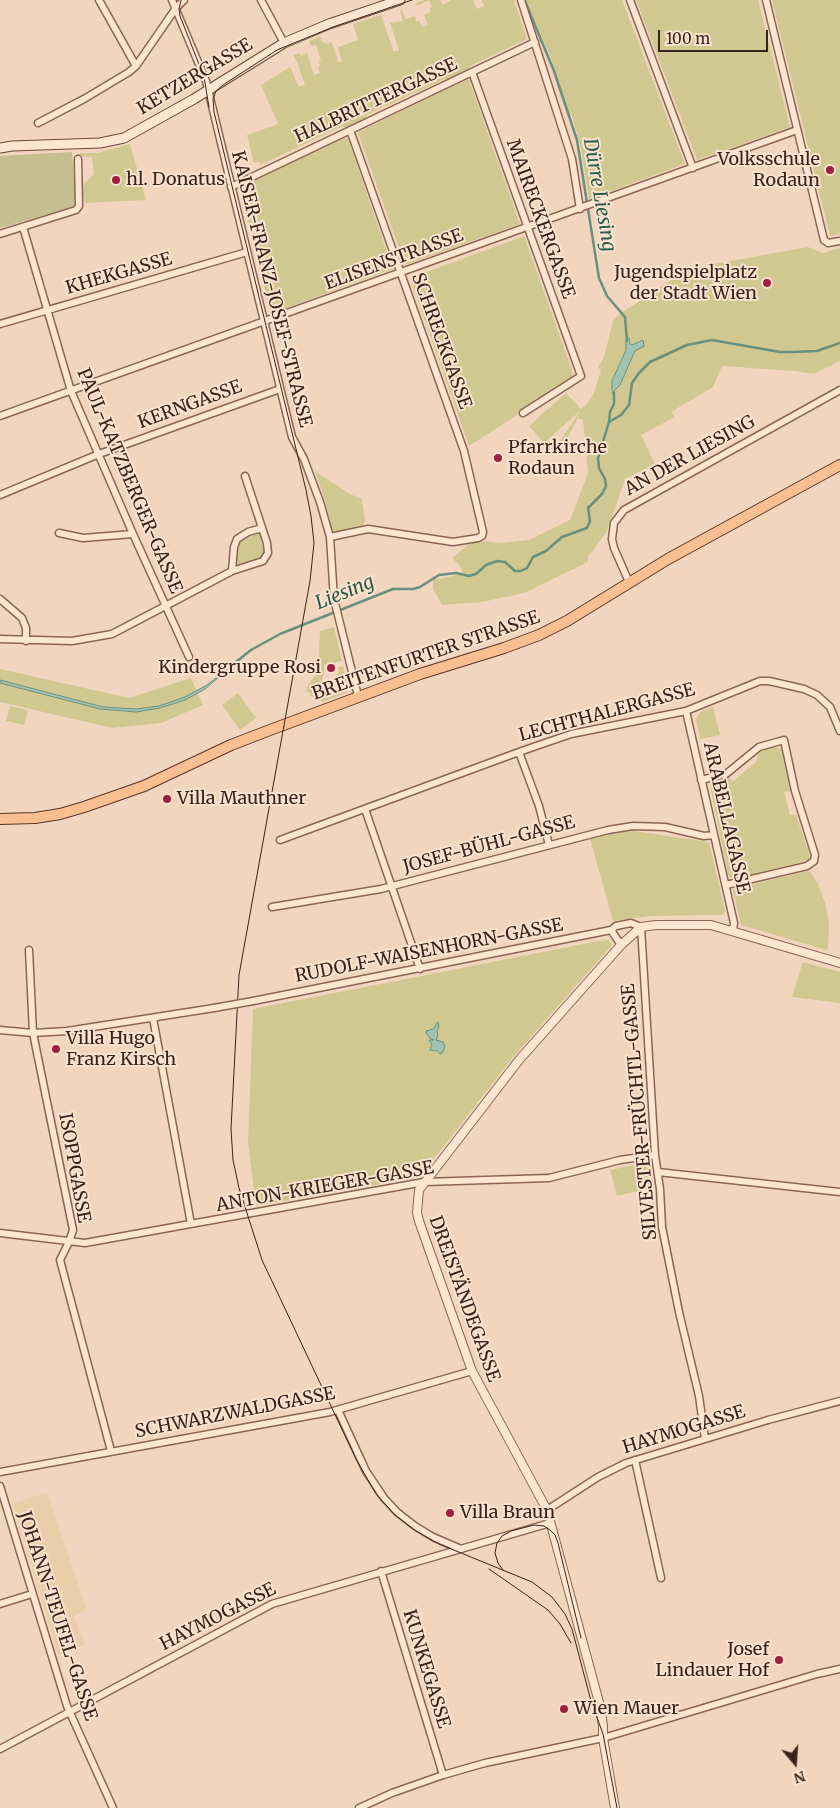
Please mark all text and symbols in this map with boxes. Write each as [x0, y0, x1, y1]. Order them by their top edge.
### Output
scale bar [660, 20, 770, 52]
text: 100 m [666, 29, 710, 48]
street label: KETZERGASSE [134, 34, 256, 120]
street label: HALBRITTERGASSE [291, 54, 461, 148]
street label: MAIRECKERGASSE [501, 136, 579, 302]
water label: Dürre Liesing [578, 137, 620, 253]
street label: KAISER-FRANZ-JOSEF-STRASSE [226, 149, 316, 429]
place label: Volksschule Rodaun [718, 149, 820, 192]
marker: Volksschule Rodaun [824, 164, 836, 176]
place label: hl. Donatus [126, 169, 225, 191]
marker: hl. Donatus [110, 174, 122, 186]
street label: ELISENSTRASSE [322, 225, 466, 295]
street label: KHEKGASSE [63, 249, 175, 299]
place label: Jugendspielplatz der Stadt Wien [614, 262, 757, 304]
street label: SCHRECKGASSE [406, 270, 476, 412]
marker: Jugendspielplatz der Stadt Wien [761, 277, 773, 289]
street label: PAUL-KATZBERGER-GASSE [72, 365, 186, 597]
street label: KERNGASSE [135, 376, 245, 434]
street label: AN DER LIESING [621, 411, 759, 501]
place label: Pfarrkirche Rodaun [508, 437, 607, 479]
marker: Pfarrkirche Rodaun [492, 452, 504, 464]
water label: Liesing [312, 571, 378, 615]
street label: BREITENFURTER STRASSE [309, 607, 543, 705]
place label: Kindergruppe Rosi [158, 657, 321, 679]
marker: Kindergruppe Rosi [325, 662, 337, 674]
street label: LECHTHALERGASSE [517, 679, 697, 747]
street label: ARABELLAGASSE [698, 740, 754, 896]
place label: Villa Mauthner [177, 788, 306, 810]
marker: Villa Mauthner [161, 793, 173, 805]
street label: JOSEF-BÜHL-GASSE [401, 812, 577, 878]
street label: RUDOLF-WAISENHORN-GASSE [293, 914, 565, 988]
street label: SILVESTER-FRÜCHTL-GASSE [618, 983, 662, 1241]
place label: Villa Hugo Franz Kirsch [66, 1028, 176, 1070]
marker: Villa Hugo Franz Kirsch [50, 1043, 62, 1055]
street label: ISOPPGASSE [54, 1112, 94, 1224]
street label: ANTON-KRIEGER-GASSE [214, 1157, 436, 1217]
street label: DREISTÄNDEGASSE [424, 1213, 504, 1385]
street label: SCHWARZWALDGASSE [133, 1383, 337, 1443]
street label: HAYMOGASSE [620, 1401, 748, 1459]
place label: Villa Braun [460, 1502, 555, 1524]
marker: Villa Braun [444, 1507, 456, 1519]
street label: JOHANN-TEUFEL-GASSE [13, 1509, 101, 1723]
street label: HAYMOGASSE [156, 1579, 280, 1655]
street label: KUNKEGASSE [398, 1607, 454, 1731]
place label: Josef Lindauer Hof [656, 1639, 769, 1682]
marker: Josef Lindauer Hof [773, 1654, 785, 1666]
place label: Wien Mauer [574, 1698, 679, 1720]
marker: Wien Mauer [558, 1703, 570, 1715]
north arrow [770, 1738, 820, 1788]
text: N [792, 1767, 808, 1788]

